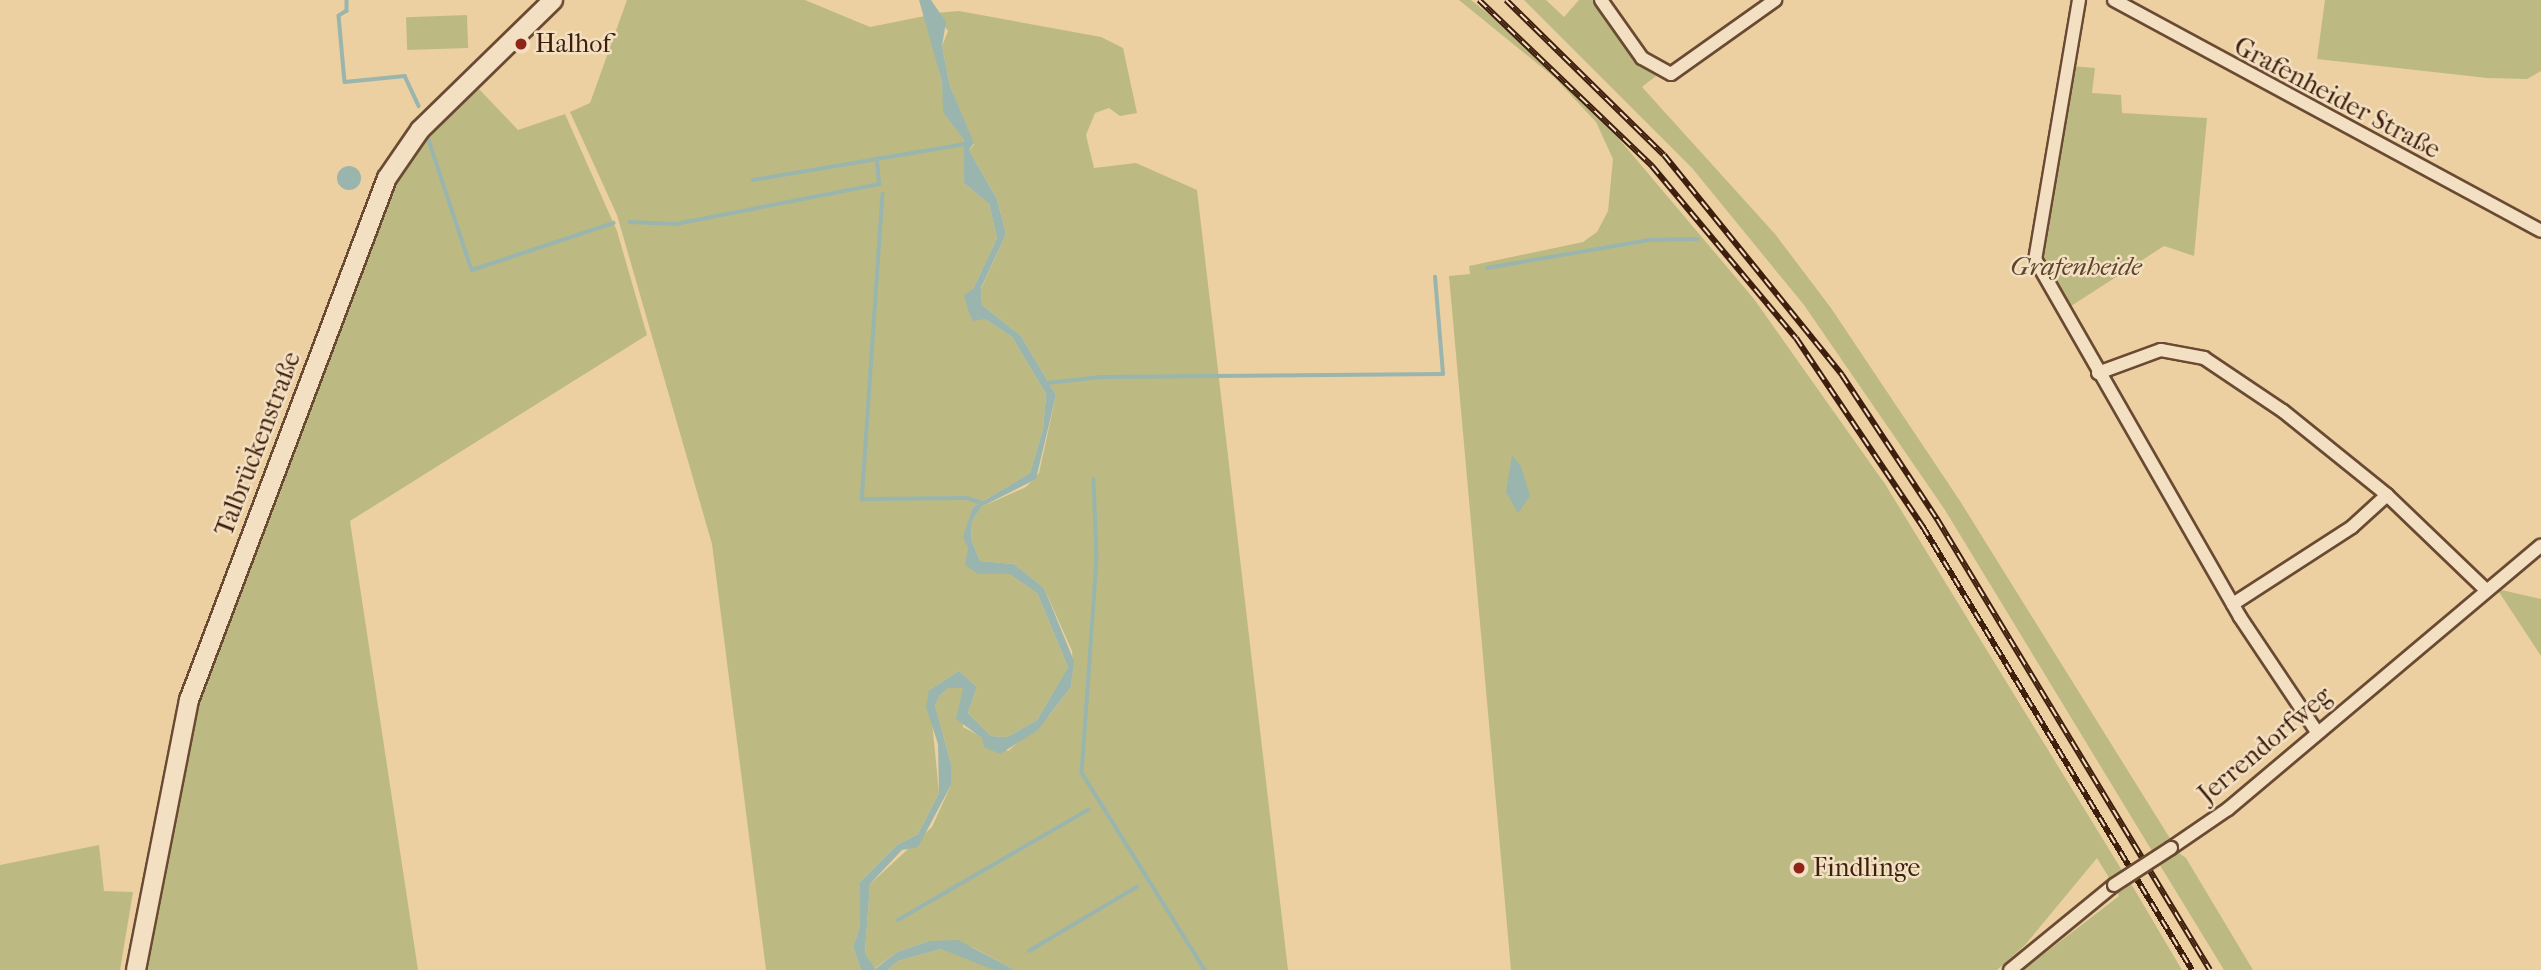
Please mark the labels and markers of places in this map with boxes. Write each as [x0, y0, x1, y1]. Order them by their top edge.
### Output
place label: Halhof [535, 28, 611, 60]
marker: Halhof [513, 36, 529, 52]
place label: Findlinge [1813, 852, 1920, 884]
marker: Findlinge [1791, 860, 1807, 876]

